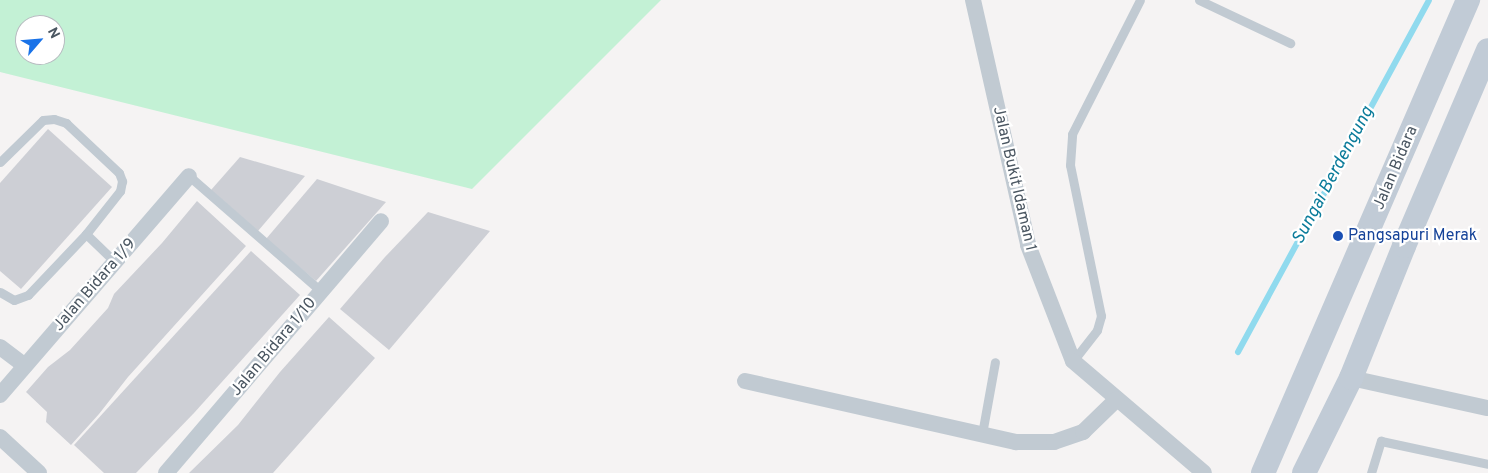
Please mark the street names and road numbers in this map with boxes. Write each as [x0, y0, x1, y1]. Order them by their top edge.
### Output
street label: Jalan Bukit Idaman 1 [988, 105, 1040, 253]
street label: Jalan Bidara [1370, 123, 1422, 213]
street label: Jalan Bidara 1/9 [50, 235, 140, 335]
street label: Jalan Bidara 1/10 [227, 294, 321, 400]

